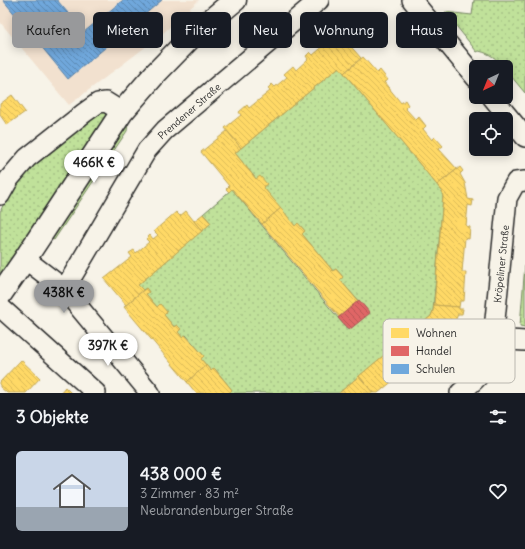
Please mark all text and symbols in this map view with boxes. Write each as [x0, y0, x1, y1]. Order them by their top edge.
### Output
chip: Kaufen [12, 12, 85, 48]
chip: Mieten [93, 12, 163, 48]
chip: Filter [171, 12, 231, 48]
chip: Neu [239, 12, 292, 48]
chip: Wohnung [300, 12, 388, 48]
chip: Haus [396, 12, 457, 48]
north arrow [469, 60, 513, 104]
map controls [469, 60, 513, 156]
street label: Prendener Straße [155, 81, 223, 142]
button: locate [469, 112, 513, 156]
pin: 466K € [61, 150, 127, 184]
text: 466K € [73, 154, 115, 171]
street label: Kröpeliner Straße [491, 224, 512, 304]
pin: 438K € [31, 280, 97, 314]
text: 438K € [43, 284, 85, 301]
legend [383, 319, 515, 383]
text: Wohnen [416, 326, 457, 340]
pin: 397K € [75, 333, 141, 367]
text: 397K € [88, 337, 128, 354]
text: Handel [416, 344, 451, 358]
text: Schulen [416, 362, 455, 376]
text: 3 Objekte [16, 406, 89, 428]
icon: filters [487, 406, 509, 428]
text: 438 000 € [140, 463, 222, 485]
icon: home [48, 467, 96, 515]
icon: heart [487, 480, 509, 502]
text: 3 Zimmer · 83 m² [140, 485, 239, 502]
text: Neubrandenburger Straße [140, 502, 294, 519]

